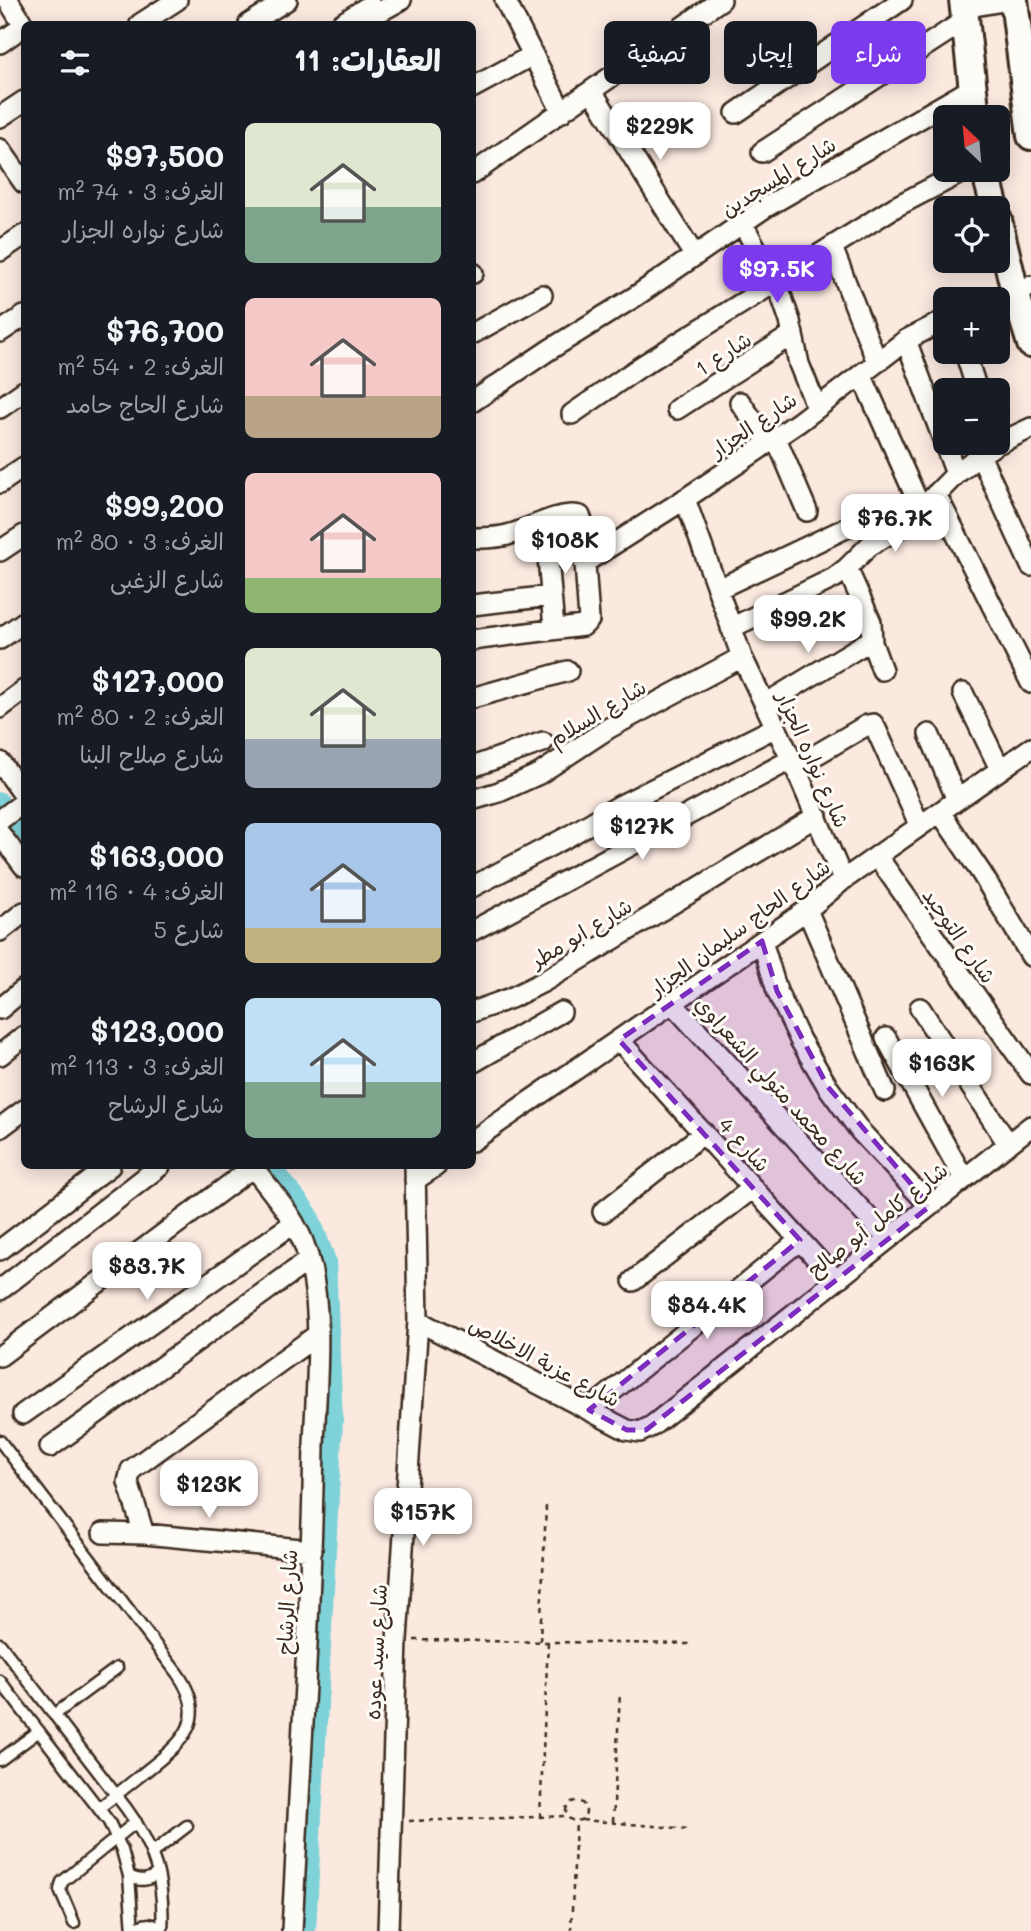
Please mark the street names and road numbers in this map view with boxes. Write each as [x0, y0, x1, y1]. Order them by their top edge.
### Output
street label: شارع المسجدين [715, 130, 842, 225]
street label: شارع 1 [690, 325, 758, 384]
street label: شارع الجزار [703, 385, 803, 466]
street label: شارع السلام [544, 673, 652, 755]
street label: شارع نواره الجزار [768, 685, 856, 833]
street label: شارع الحاج سليمان الجزار [642, 852, 837, 1005]
street label: شارع التوحيد [915, 882, 1003, 990]
street label: شارع ابو مطر [524, 891, 638, 976]
street label: شارع محمد متولي الشعراوي [685, 990, 874, 1195]
street label: شارع 4 [711, 1111, 777, 1179]
street label: شارع كامل أبو صالح [801, 1156, 955, 1285]
street label: شارع عزبة الاخلاص [464, 1310, 625, 1415]
street label: شارع الرشاح [270, 1549, 305, 1656]
street label: شارع سيد عوده [358, 1583, 395, 1721]

